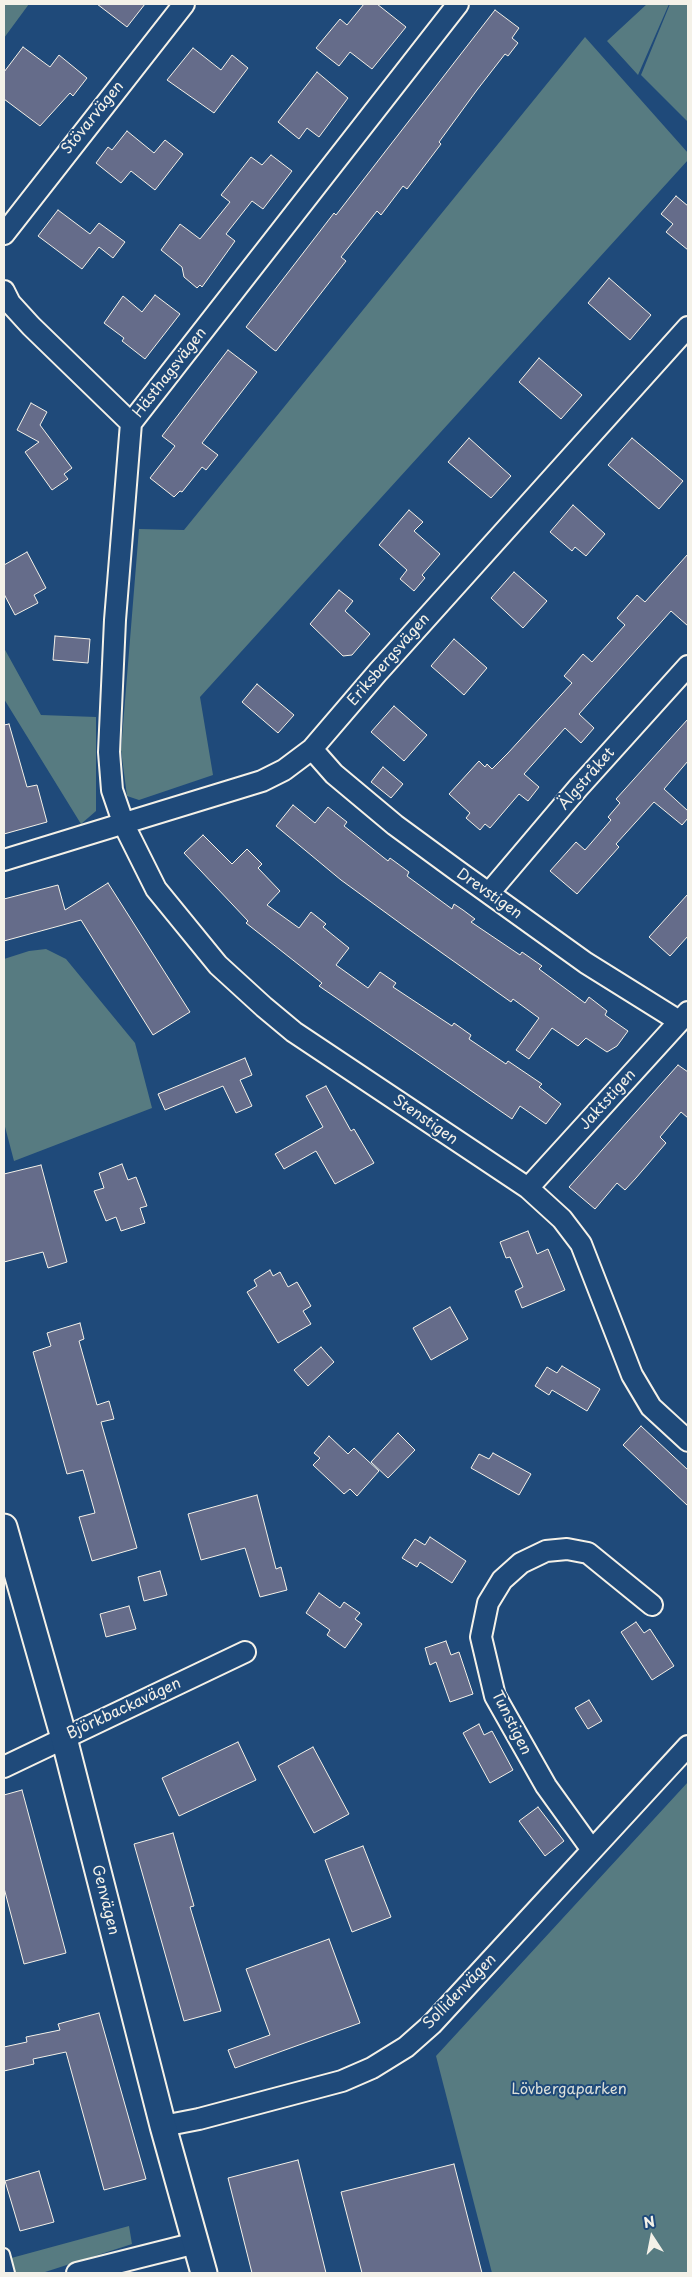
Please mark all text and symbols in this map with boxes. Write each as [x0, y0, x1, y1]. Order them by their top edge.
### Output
street label: Stövarvägen [58, 78, 128, 158]
street label: Hästhagsvägen [129, 324, 211, 422]
street label: Eriksbergsvägen [344, 610, 434, 710]
street label: Älgstråket [555, 744, 619, 814]
street label: Drevstigen [453, 865, 525, 923]
street label: Jaktstigen [576, 1066, 640, 1134]
street label: Stenstigen [389, 1091, 461, 1149]
street label: Björkbackavägen [64, 1675, 184, 1743]
street label: Tunstigen [487, 1688, 535, 1758]
street label: Genvägen [88, 1863, 122, 1937]
street label: Sollidenvägen [420, 1951, 500, 2033]
park label: Lövbergaparken [511, 2081, 627, 2099]
text: N [642, 2210, 656, 2233]
north arrow [627, 2212, 677, 2262]

